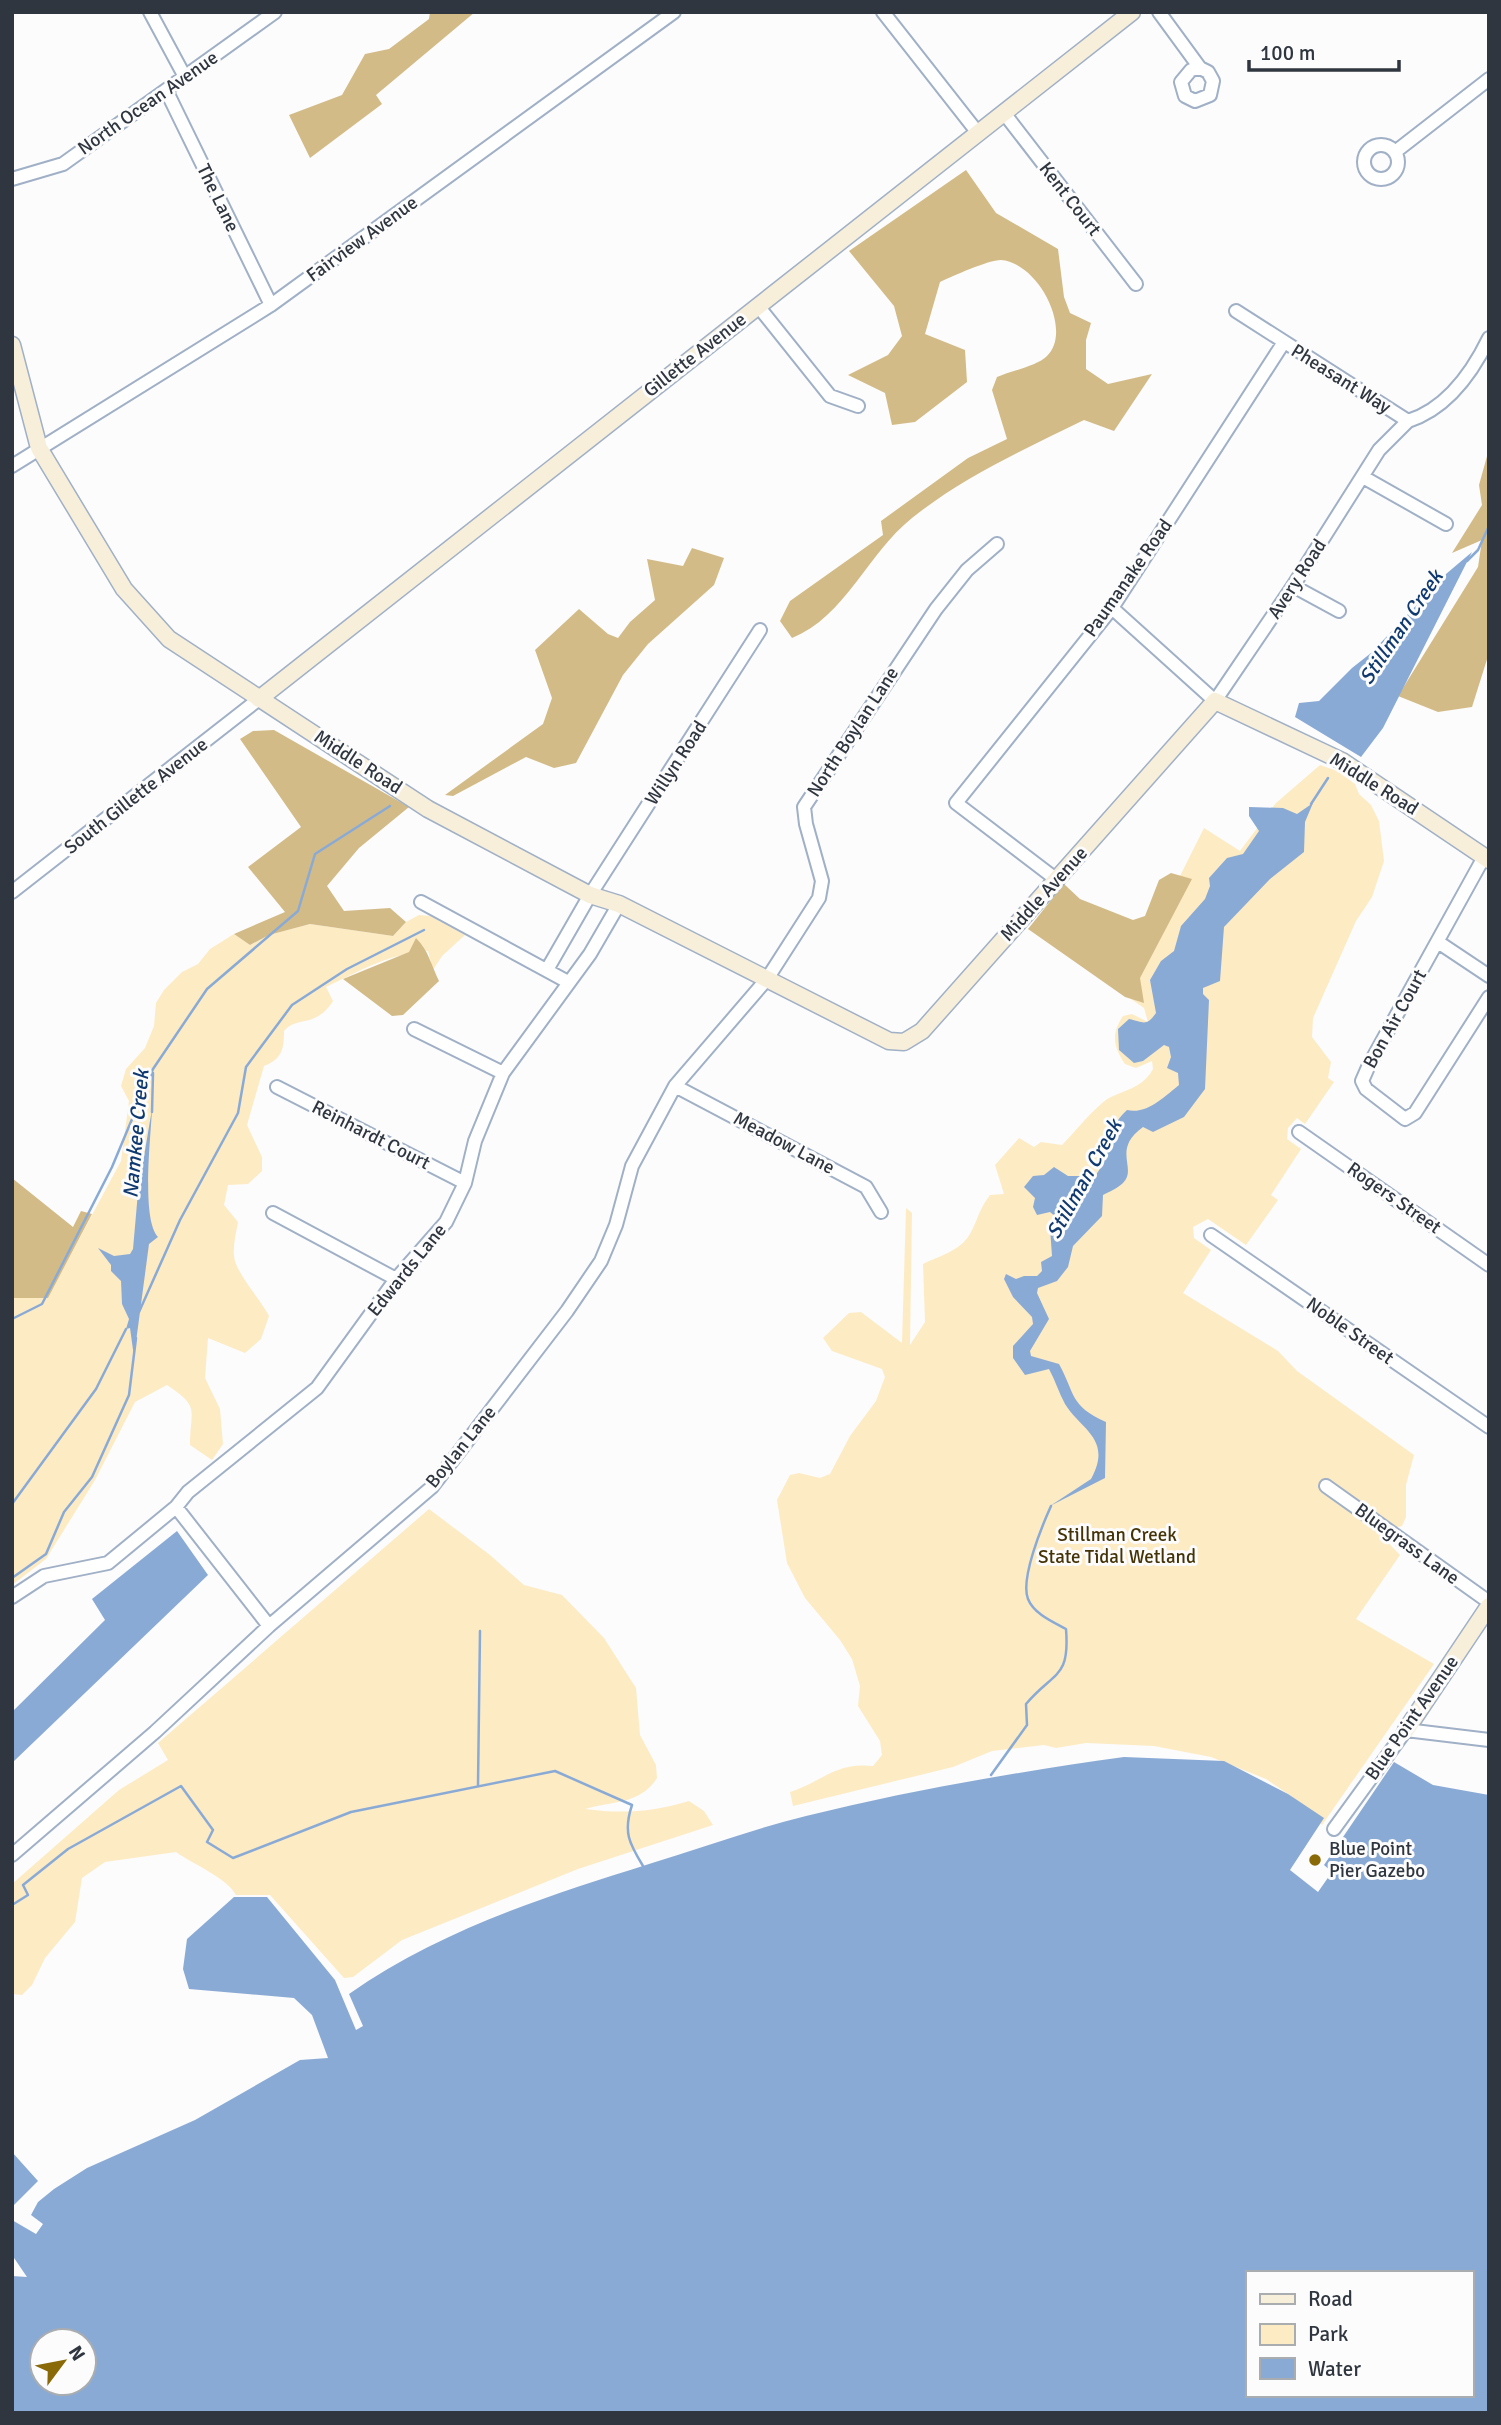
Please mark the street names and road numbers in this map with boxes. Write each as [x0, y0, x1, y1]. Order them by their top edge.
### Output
street label: North Ocean Avenue [73, 46, 223, 160]
street label: Kent Court [1034, 157, 1107, 241]
street label: The Lane [191, 160, 245, 236]
street label: Fairview Avenue [302, 191, 422, 287]
street label: Gillette Avenue [639, 307, 751, 403]
street label: Pheasant Way [1287, 339, 1395, 419]
street label: Paumanake Road [1078, 514, 1178, 642]
street label: Avery Road [1262, 535, 1332, 623]
street label: North Boylan Lane [802, 662, 904, 802]
street label: Willyn Road [640, 716, 712, 810]
street label: Middle Road [309, 725, 407, 799]
street label: South Gillette Avenue [59, 732, 213, 860]
street label: Middle Road [1325, 747, 1423, 821]
street label: Middle Avenue [995, 842, 1093, 946]
street label: Bon Air Court [1358, 965, 1432, 1073]
street label: Reinhardt Court [308, 1095, 434, 1175]
street label: Meadow Lane [729, 1106, 839, 1180]
street label: Rogers Street [1342, 1157, 1446, 1239]
street label: Edwards Lane [362, 1219, 452, 1321]
street label: Noble Street [1302, 1292, 1399, 1370]
street label: Boylan Lane [421, 1401, 501, 1493]
street label: Bluegrass Lane [1350, 1498, 1464, 1590]
street label: Blue Point Avenue [1360, 1651, 1464, 1785]

